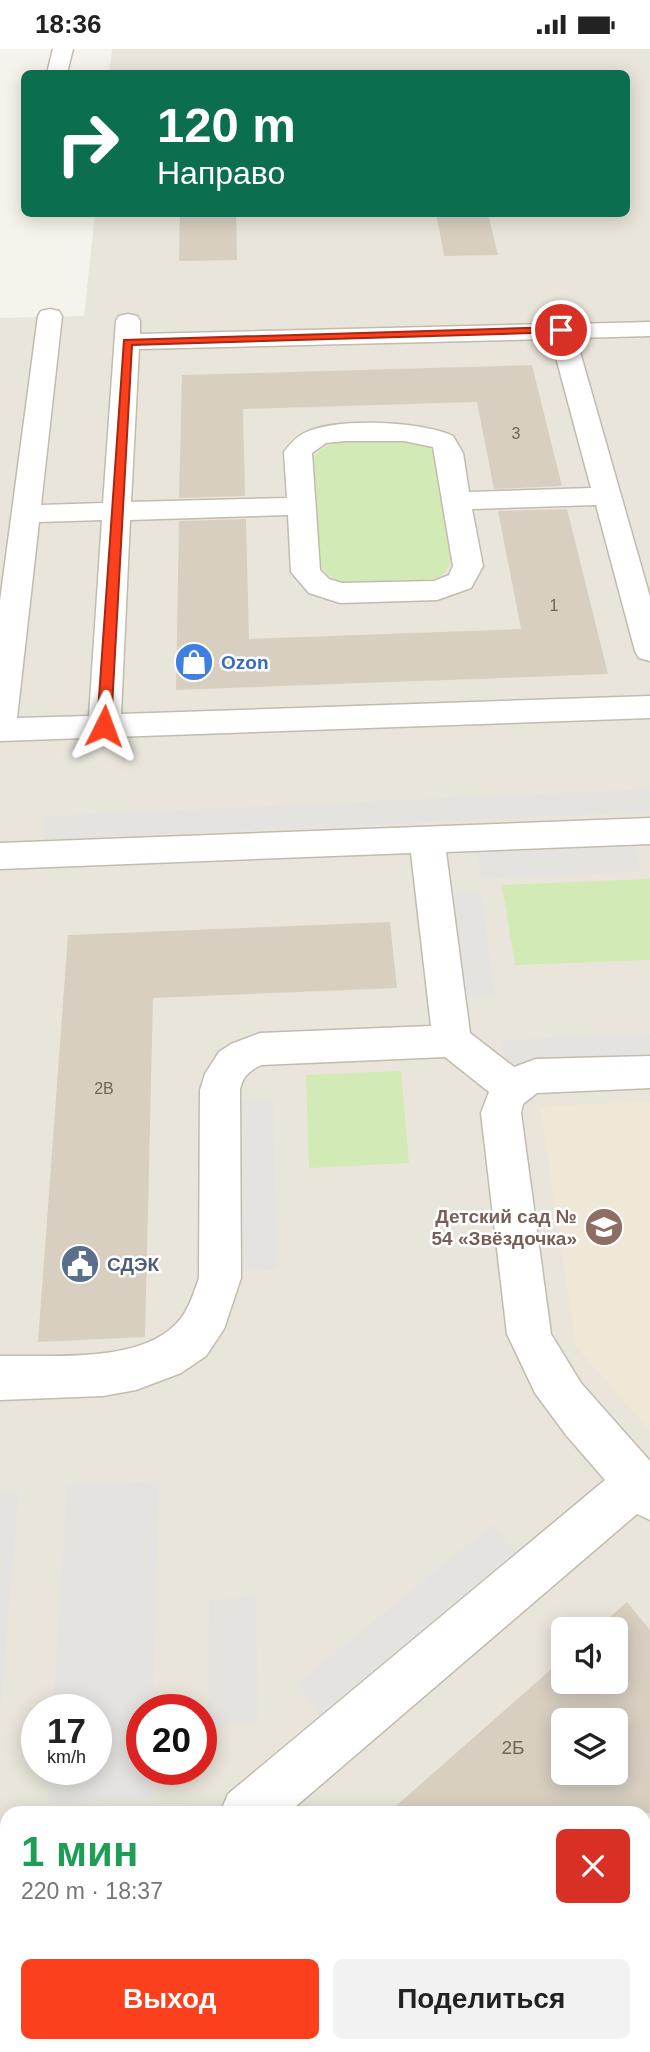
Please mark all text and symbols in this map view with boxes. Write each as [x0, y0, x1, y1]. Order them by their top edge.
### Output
text: 18:36 [35, 9, 102, 39]
icon: right [42, 98, 133, 189]
text: 120 m [157, 98, 296, 152]
text: Направо [157, 155, 285, 191]
pin [531, 300, 591, 360]
icon: arrive [542, 311, 580, 349]
house number: 3 [512, 425, 521, 442]
house number: 1 [550, 597, 559, 614]
shop icon: Ozon [173, 641, 215, 683]
place label: Ozon [221, 652, 269, 673]
position arrow [67, 689, 141, 763]
house number: 2В [94, 1080, 114, 1097]
place label: Детский сад № 54 «Звёздочка» [432, 1206, 577, 1249]
school or university icon: Детский сад № 54 «Звёздочка» [583, 1206, 625, 1248]
public building icon: СДЭК [59, 1243, 101, 1285]
place label: СДЭК [107, 1254, 160, 1275]
map controls [551, 1617, 628, 1785]
button: sound [551, 1617, 628, 1694]
speed limit sign: 20 [126, 1694, 217, 1785]
button: layers [551, 1708, 628, 1785]
text: 17 [47, 1711, 86, 1750]
house number: 2Б [501, 1737, 525, 1758]
text: km/h [47, 1747, 86, 1767]
text: 1 мин [21, 1828, 138, 1875]
button: close [556, 1829, 630, 1903]
text: 220 m · 18:37 [21, 1878, 163, 1904]
button: Выход [21, 1959, 319, 2039]
button: Поделиться [333, 1959, 630, 2039]

